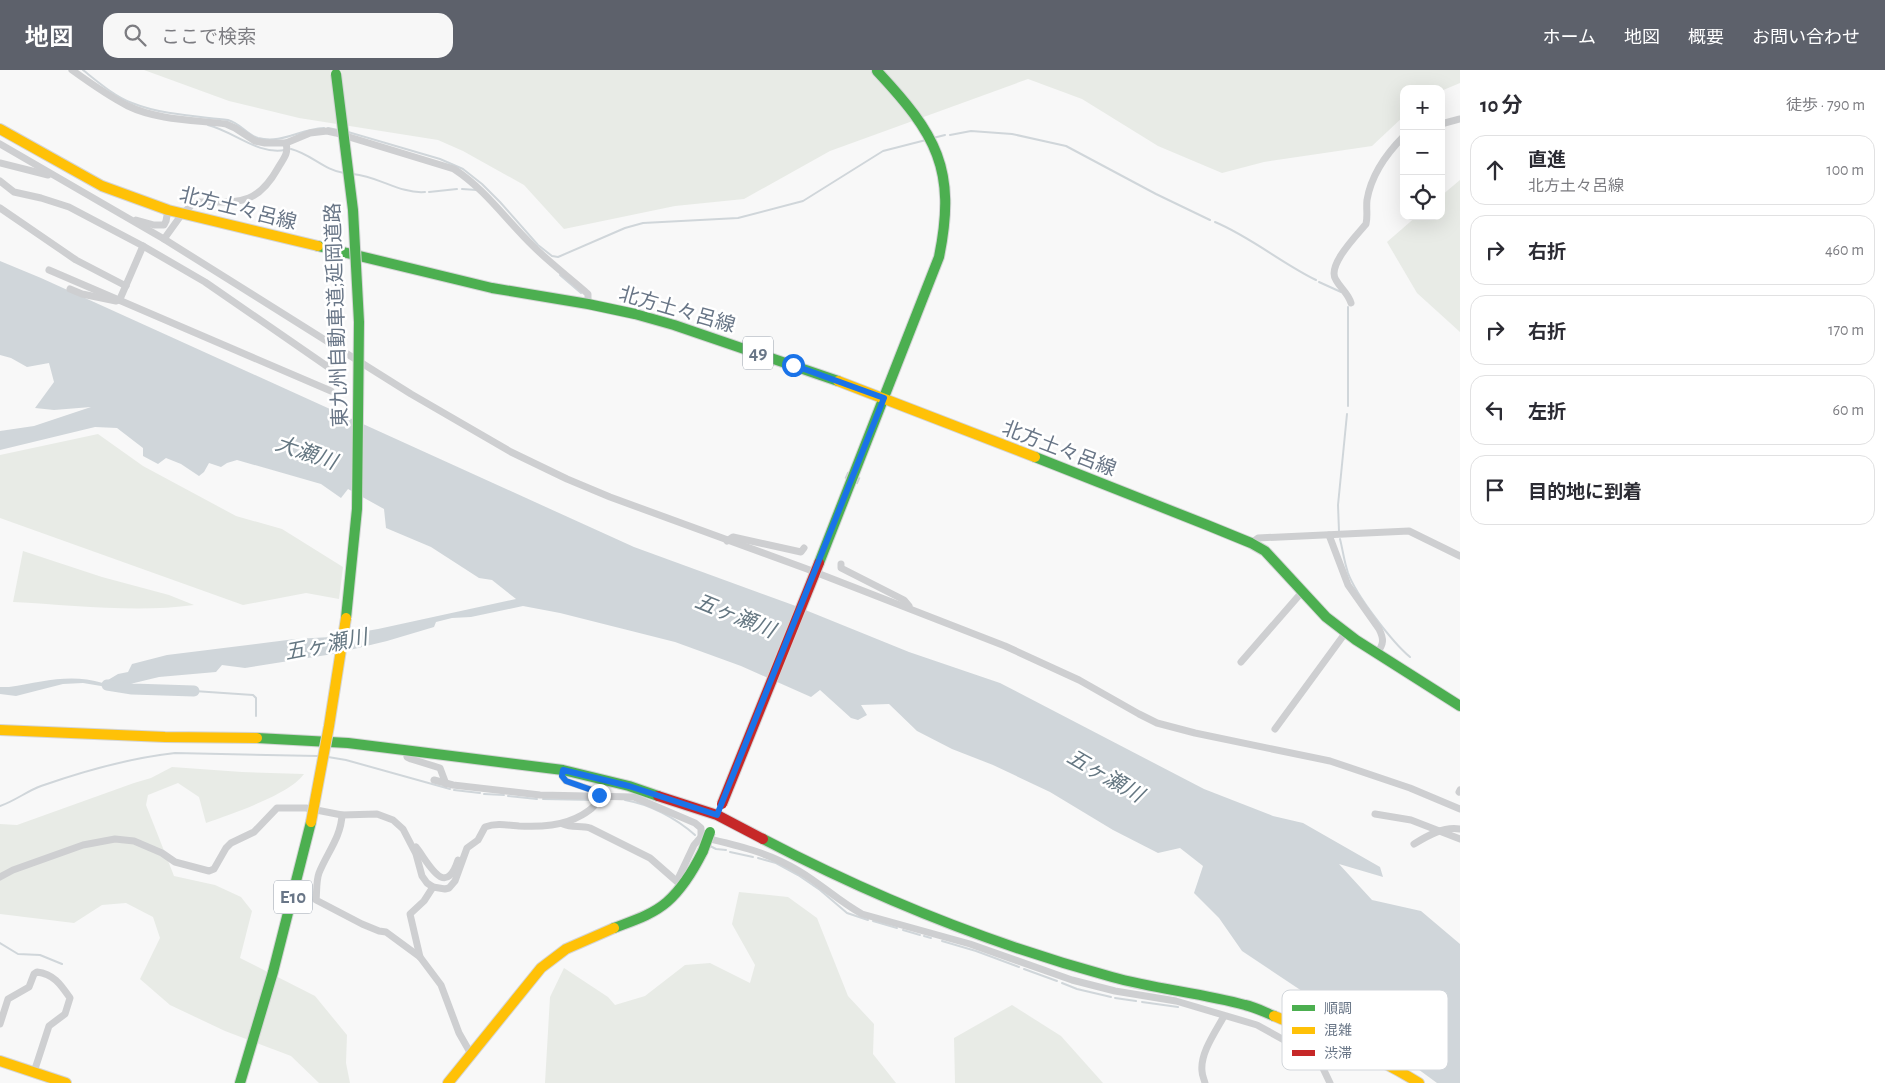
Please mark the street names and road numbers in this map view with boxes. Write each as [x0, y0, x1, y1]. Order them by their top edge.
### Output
street label: 北方土々呂線 [177, 183, 299, 233]
street label: 東九州自動車道;延岡道路 [322, 202, 351, 428]
street label: 北方土々呂線 [617, 282, 738, 336]
road number: 49 [743, 336, 773, 370]
street label: 北方土々呂線 [999, 416, 1119, 480]
road number: E10 [274, 880, 312, 914]

